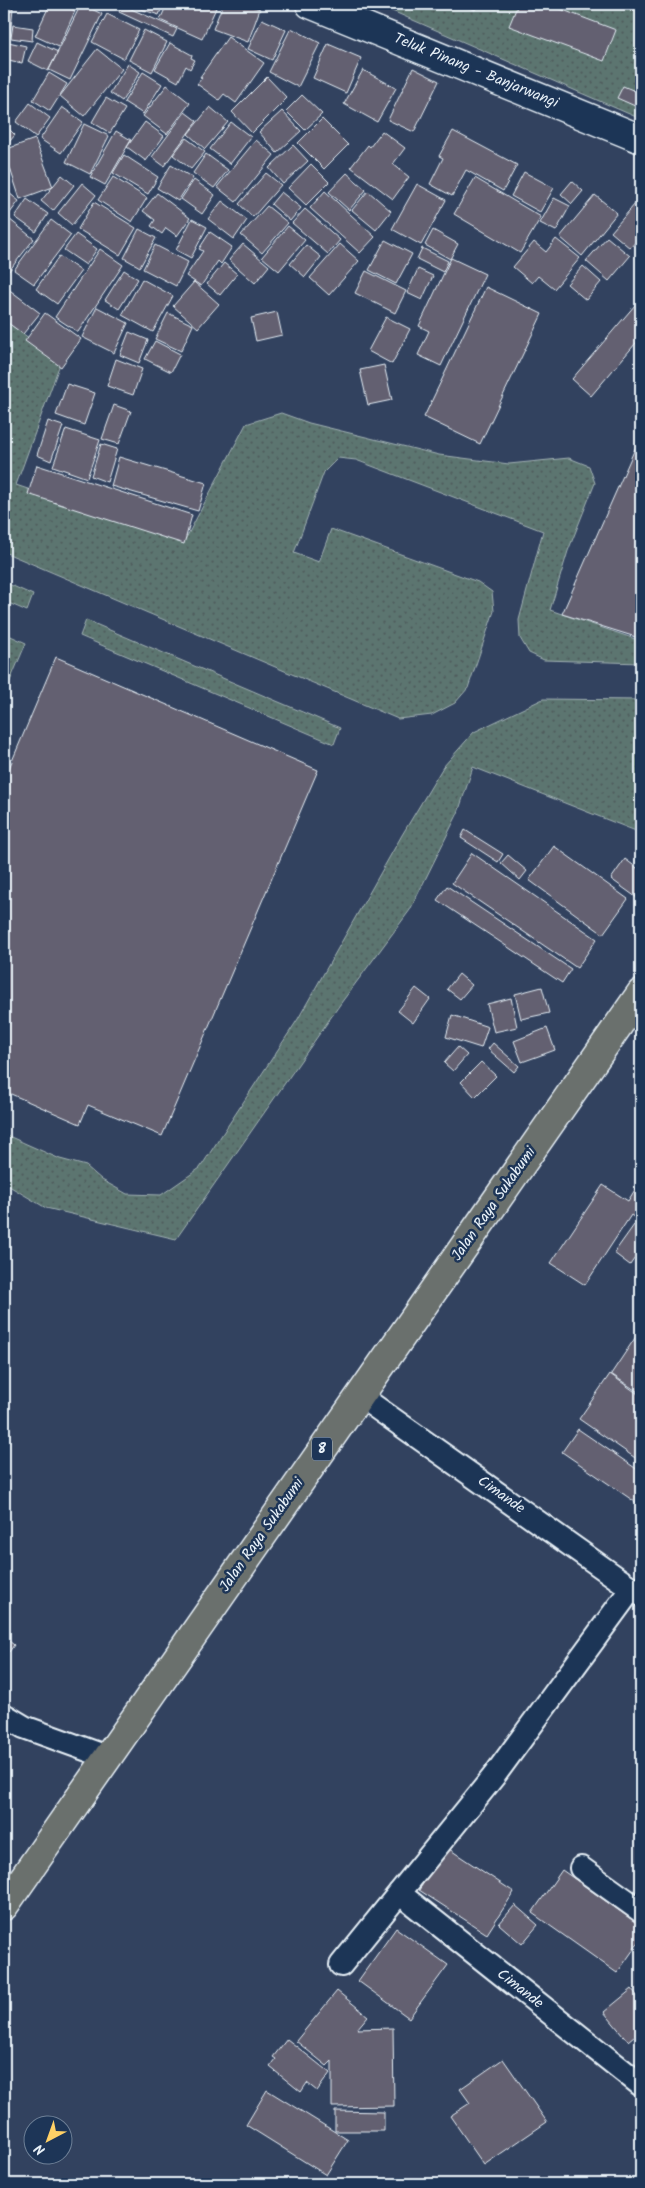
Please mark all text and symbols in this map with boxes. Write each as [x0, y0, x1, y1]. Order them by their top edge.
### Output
street label: Teluk Pinang - Banjarwangi [390, 27, 563, 116]
street label: Jalan Raya Sukabumi [446, 1141, 543, 1266]
road number: 8 [312, 1438, 332, 1460]
street label: Cimande [472, 1470, 530, 1520]
street label: Jalan Raya Sukabumi [214, 1472, 311, 1597]
street label: Cimande [491, 1963, 549, 2015]
north arrow [22, 2116, 72, 2166]
text: N [29, 2138, 51, 2160]

